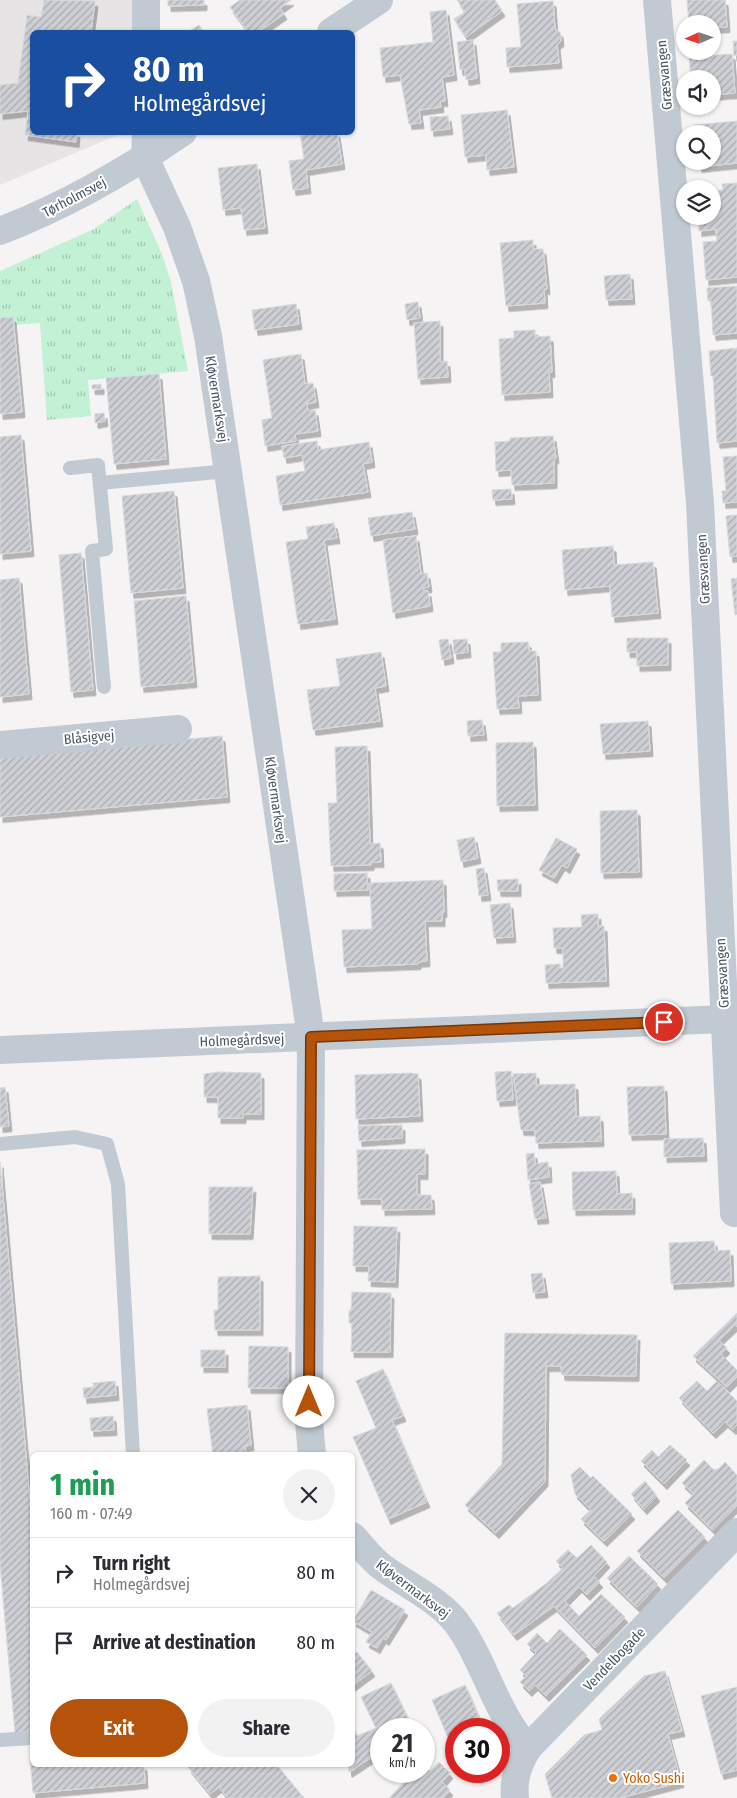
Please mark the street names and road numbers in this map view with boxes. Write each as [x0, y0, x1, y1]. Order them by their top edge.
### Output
street label: Græsvangen [653, 39, 676, 111]
street label: Tørholmsvej [40, 174, 109, 221]
street label: Kløvermarksvej [201, 354, 232, 444]
street label: Græsvangen [693, 534, 714, 604]
street label: Blåsigvej [63, 727, 115, 748]
street label: Kløvermarksvej [261, 755, 290, 845]
street label: Græsvangen [712, 938, 733, 1008]
street label: Holmegårdsvej [199, 1031, 285, 1050]
street label: Kløvermarksvej [373, 1556, 453, 1623]
street label: Vendelbogade [580, 1624, 649, 1695]

